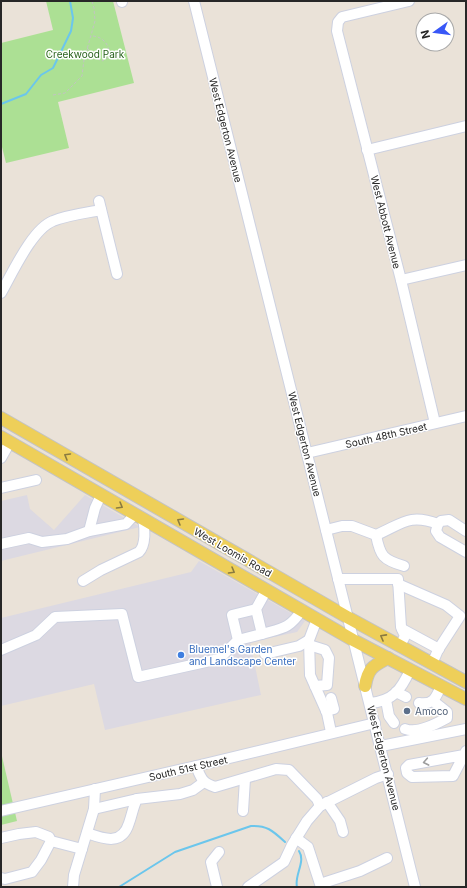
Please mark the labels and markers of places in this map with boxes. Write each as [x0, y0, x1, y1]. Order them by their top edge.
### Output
place label: Bluemel's Garden and Landscape Center [189, 643, 296, 667]
marker: Bluemel's Garden and Landscape Center [176, 650, 186, 660]
place label: Amoco [415, 705, 448, 717]
marker: Amoco [402, 706, 412, 716]

